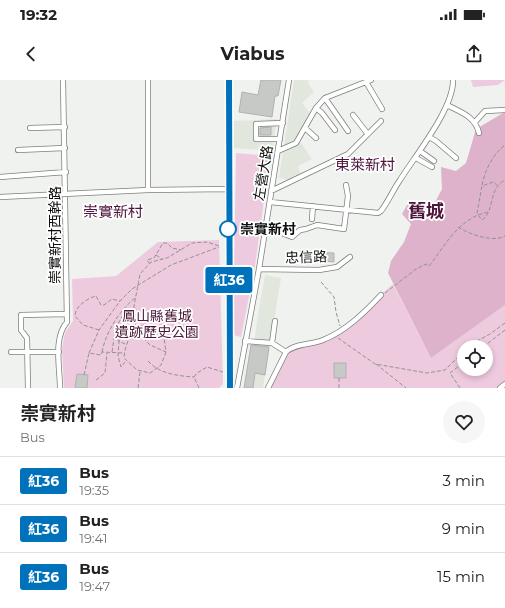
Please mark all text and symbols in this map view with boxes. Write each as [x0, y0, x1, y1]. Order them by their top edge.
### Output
text: 19:32 [20, 5, 57, 24]
icon: back [20, 43, 42, 65]
text: Viabus [220, 43, 285, 65]
icon: share [463, 43, 485, 65]
street label: 左營大路 [250, 144, 276, 202]
district label: 東萊新村 [335, 155, 395, 174]
street label: 崇實新村西幹路 [46, 186, 64, 284]
district label: 舊城 [408, 200, 444, 222]
district label: 崇實新村 [83, 202, 143, 221]
marker: 崇實新村 [219, 220, 237, 238]
place label: 崇實新村 [240, 220, 296, 238]
street label: 忠信路 [285, 247, 327, 267]
line badge: 紅36 [206, 267, 252, 293]
text: 紅36 [213, 271, 245, 289]
park label: 鳳山縣舊城 遺跡歷史公園 [115, 307, 199, 341]
map controls [457, 340, 493, 376]
button: locate [457, 340, 493, 376]
button: heart [443, 401, 485, 443]
text: 崇實新村 [20, 402, 96, 425]
text: Bus [20, 429, 45, 445]
text: Bus [79, 463, 109, 482]
text: 3 min [443, 471, 485, 490]
text: 紅36 [28, 472, 59, 490]
text: 19:35 [79, 482, 109, 498]
text: Bus [79, 511, 109, 530]
text: 9 min [442, 519, 485, 538]
text: 紅36 [28, 520, 59, 538]
text: 19:41 [79, 530, 108, 546]
text: Bus [79, 559, 109, 578]
text: 15 min [437, 567, 485, 586]
text: 紅36 [28, 568, 59, 586]
text: 19:47 [79, 578, 110, 594]

